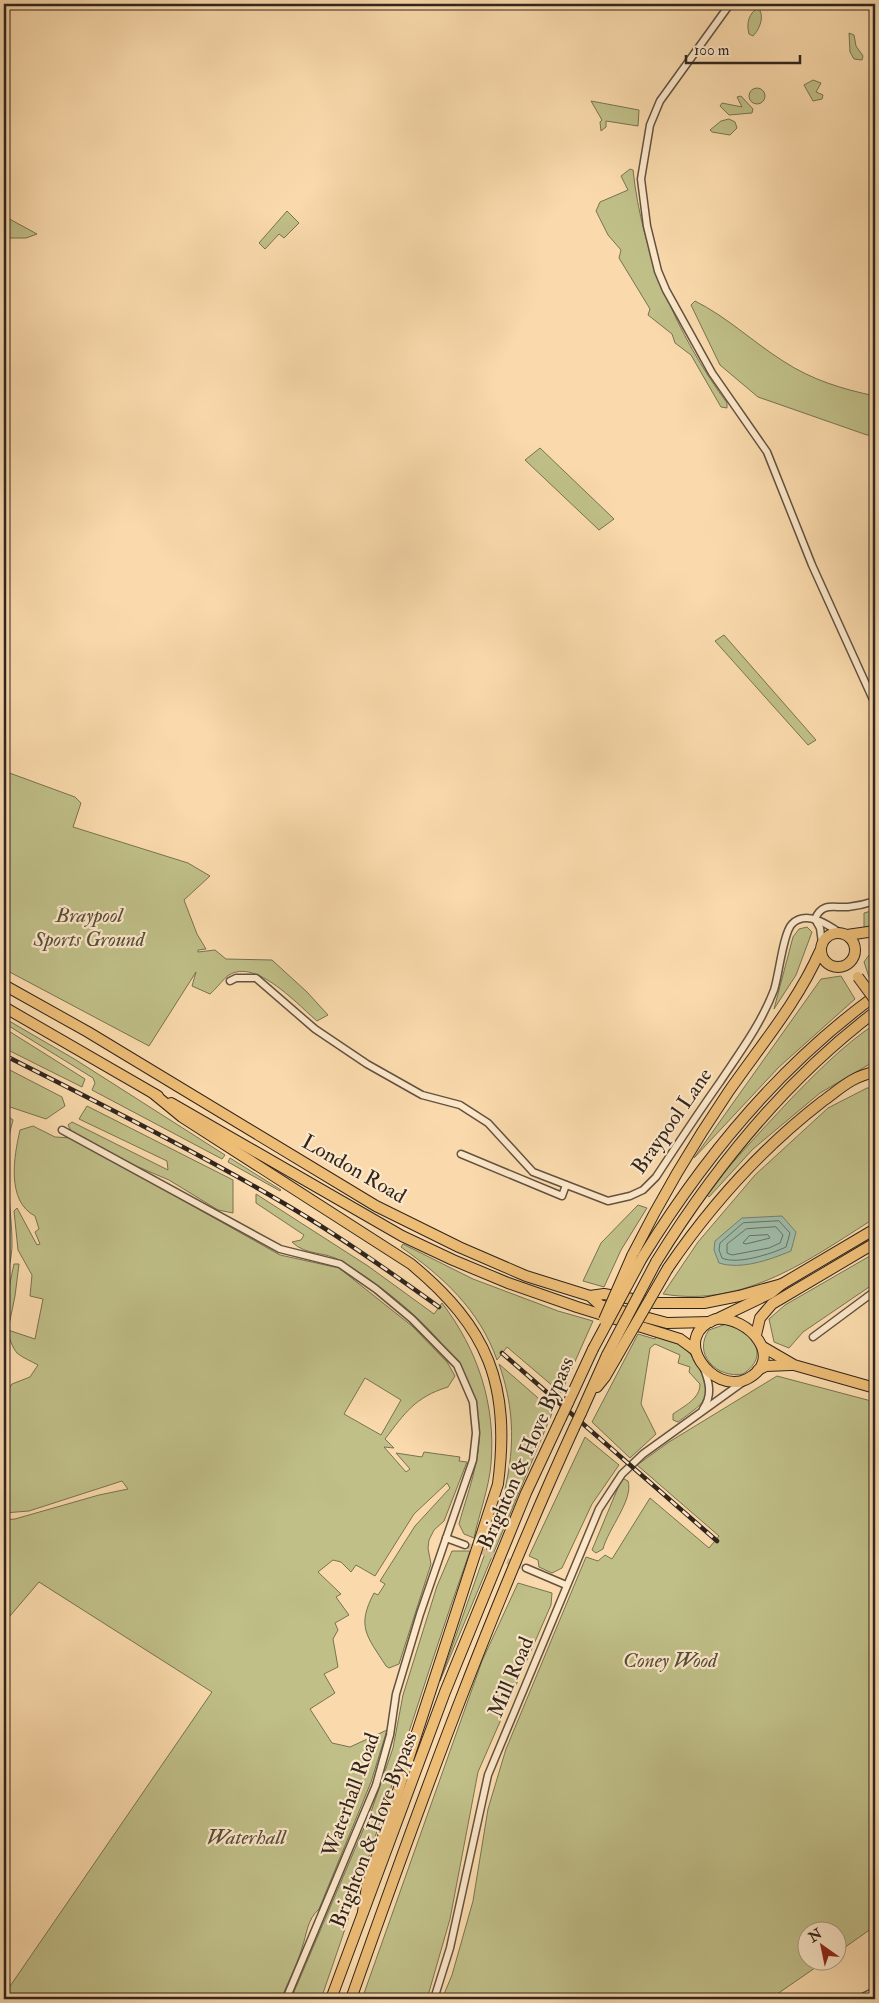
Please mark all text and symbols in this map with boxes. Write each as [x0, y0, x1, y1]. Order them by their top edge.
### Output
scale bar [686, 32, 800, 64]
text: 100 m [694, 41, 730, 60]
park label: Braypool Sports Ground [33, 902, 146, 953]
street label: Braypool Lane [626, 1063, 718, 1179]
street label: London Road [297, 1128, 411, 1210]
street label: Brighton & Hove Bypass [471, 1353, 581, 1553]
street label: Mill Road [482, 1632, 540, 1721]
park label: Coney Wood [623, 1647, 718, 1674]
street label: Brighton & Hove Bypass [324, 1728, 424, 1932]
street label: Waterhall Road [316, 1729, 386, 1862]
park label: Waterhall [206, 1824, 288, 1851]
north arrow [796, 1920, 846, 1970]
text: N [804, 1925, 825, 1947]

